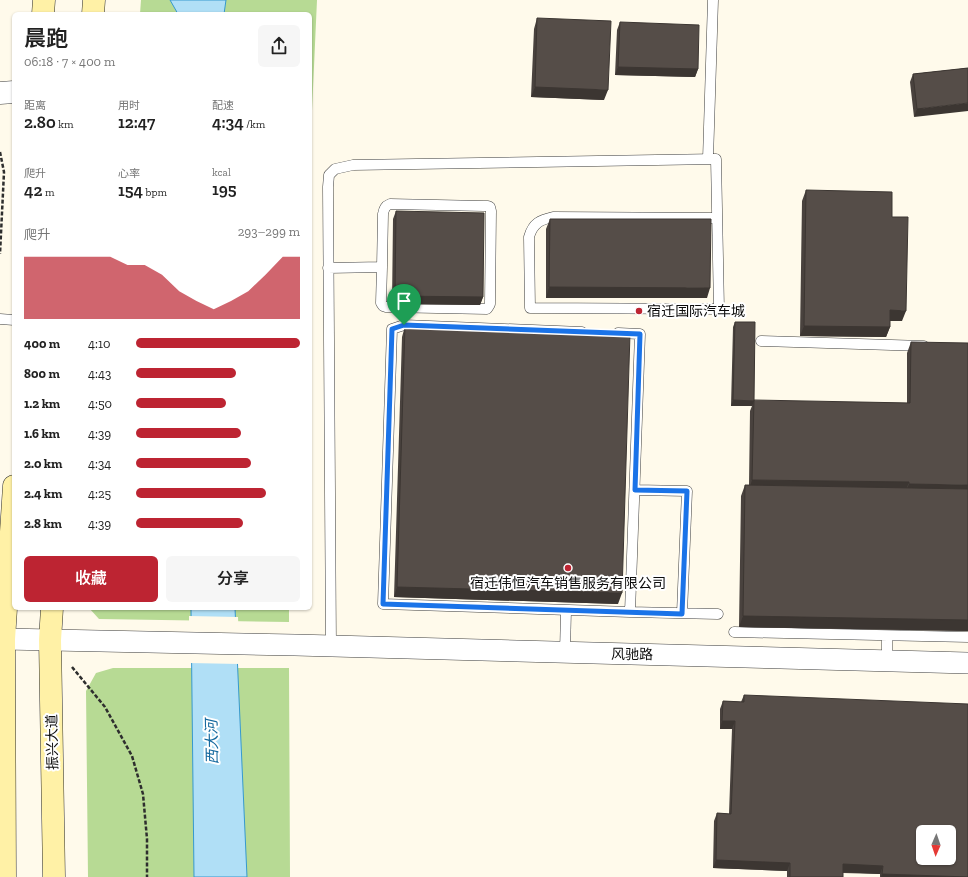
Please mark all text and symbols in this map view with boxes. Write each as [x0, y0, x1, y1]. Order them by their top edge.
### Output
text: 晨跑 [24, 25, 68, 52]
button: share [258, 25, 300, 67]
text: 06:18 · 7 × 400 m [24, 54, 115, 69]
text: 距离 [24, 99, 46, 112]
text: 用时 [118, 99, 140, 112]
text: 配速 [212, 99, 234, 112]
text: 2.80 [24, 112, 56, 132]
text: 12:47 [118, 112, 155, 132]
text: 4:34 [212, 112, 244, 132]
text: km [56, 118, 73, 131]
text: /km [244, 118, 265, 131]
text: kcal [212, 166, 231, 179]
text: 爬升 [24, 167, 46, 180]
text: 心率 [118, 167, 140, 180]
text: 195 [212, 179, 237, 199]
text: 42 [24, 180, 42, 200]
text: 154 [118, 180, 143, 200]
text: m [42, 186, 54, 199]
text: bpm [143, 186, 167, 199]
text: 293–299 m [238, 224, 300, 239]
text: 爬升 [24, 227, 50, 242]
pin [387, 284, 421, 325]
icon: arrive [393, 290, 415, 312]
place label: 宿迁国际汽车城 [647, 303, 745, 320]
marker: 宿迁国际汽车城 [634, 306, 644, 316]
text: 400 m [24, 336, 60, 351]
text: 4:10 [88, 336, 110, 351]
text: 800 m [24, 366, 60, 381]
text: 4:43 [88, 366, 111, 381]
text: 1.2 km [24, 396, 60, 411]
text: 4:50 [88, 396, 112, 411]
text: 1.6 km [24, 426, 60, 441]
text: 4:39 [88, 426, 111, 441]
text: 2.0 km [24, 456, 62, 471]
text: 4:34 [88, 456, 111, 471]
text: 2.4 km [24, 486, 62, 501]
text: 4:25 [88, 486, 111, 501]
text: 2.8 km [24, 516, 62, 531]
text: 4:39 [88, 516, 111, 531]
button: 收藏 [24, 556, 158, 602]
button: 分享 [166, 556, 300, 602]
marker: 宿迁伟恒汽车销售服务有限公司 [563, 563, 573, 573]
place label: 宿迁伟恒汽车销售服务有限公司 [470, 575, 666, 592]
street label: 风驰路 [611, 646, 653, 663]
street label: 振兴大道 [44, 714, 61, 770]
water label: 西大河 [203, 716, 221, 765]
north arrow [916, 825, 956, 865]
map controls [916, 825, 956, 865]

